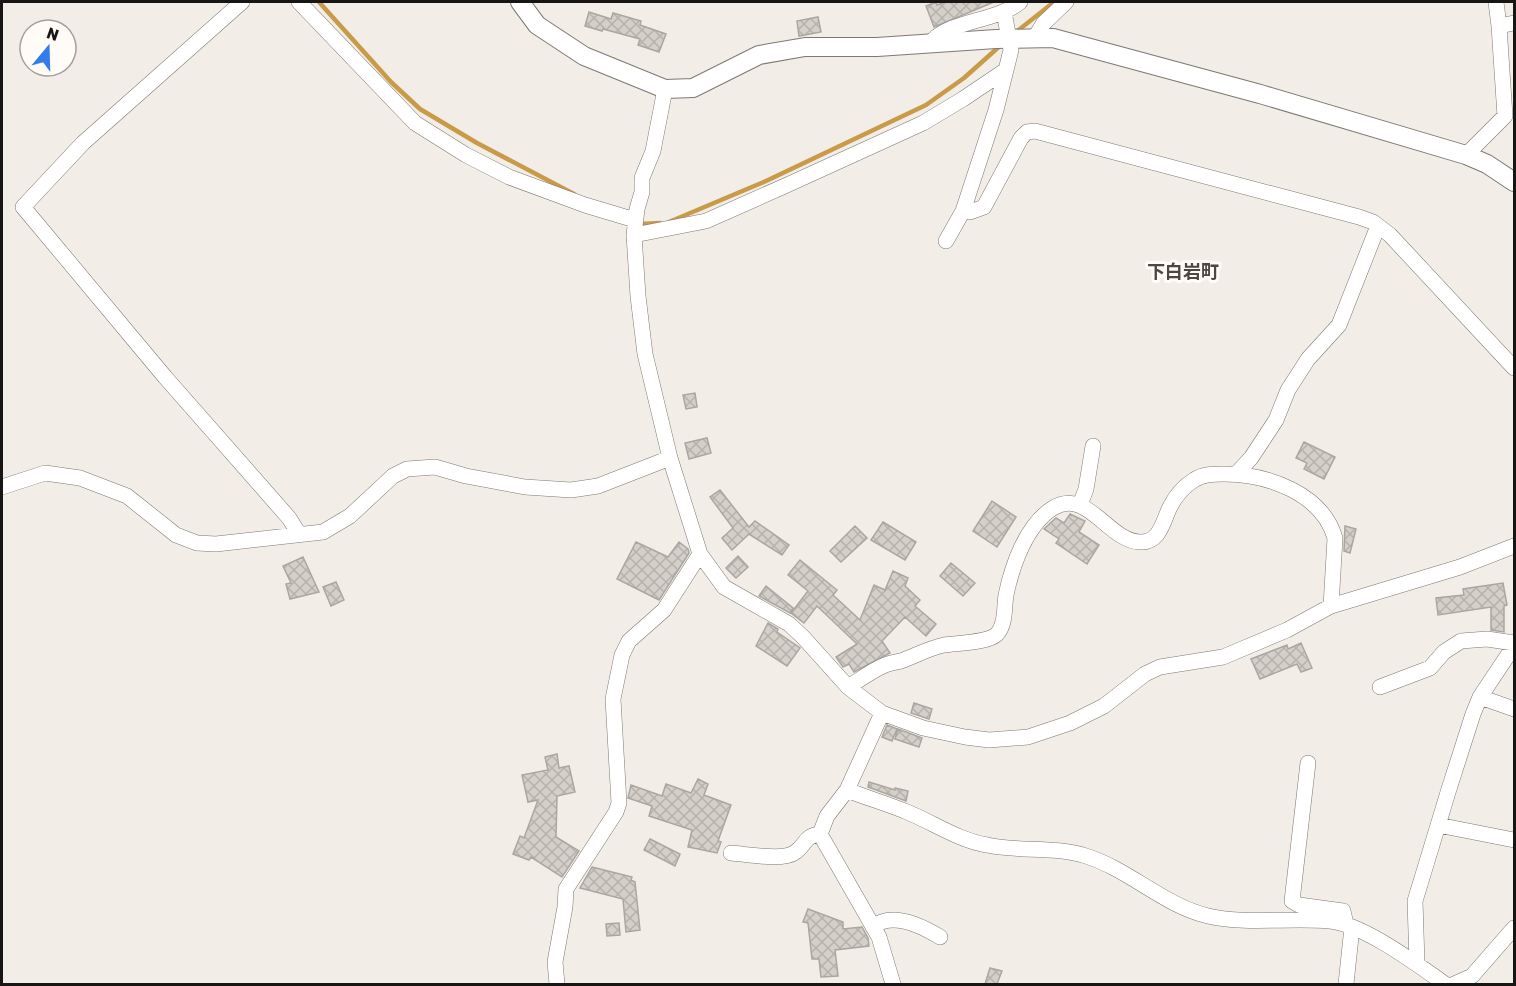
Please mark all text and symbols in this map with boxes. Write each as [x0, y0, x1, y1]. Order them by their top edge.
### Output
north arrow [18, 18, 78, 78]
text: N [44, 23, 61, 45]
district label: 下白岩町 [1147, 261, 1219, 283]

